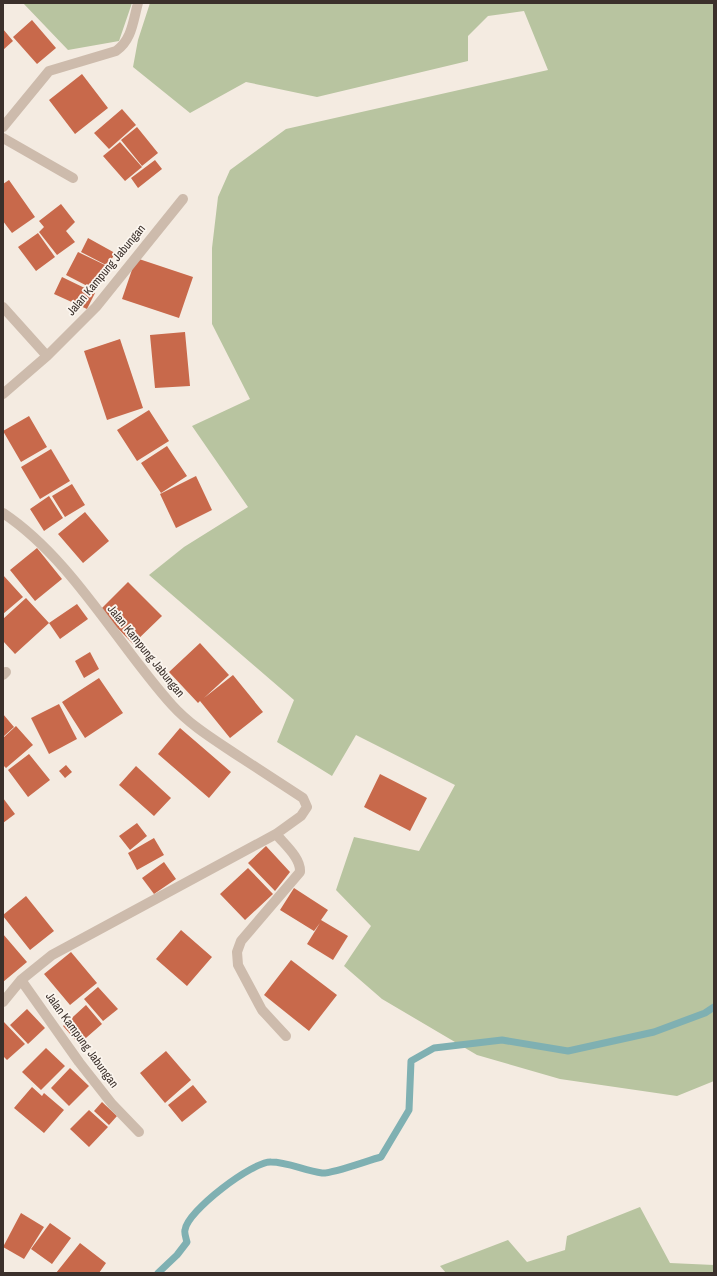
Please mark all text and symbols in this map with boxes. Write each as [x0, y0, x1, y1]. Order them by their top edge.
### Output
street label: Jalan Kampung Jabungan [63, 221, 149, 319]
street label: Jalan Kampung Jabungan [104, 602, 188, 700]
street label: Jalan Kampung Jabungan [42, 989, 122, 1091]

